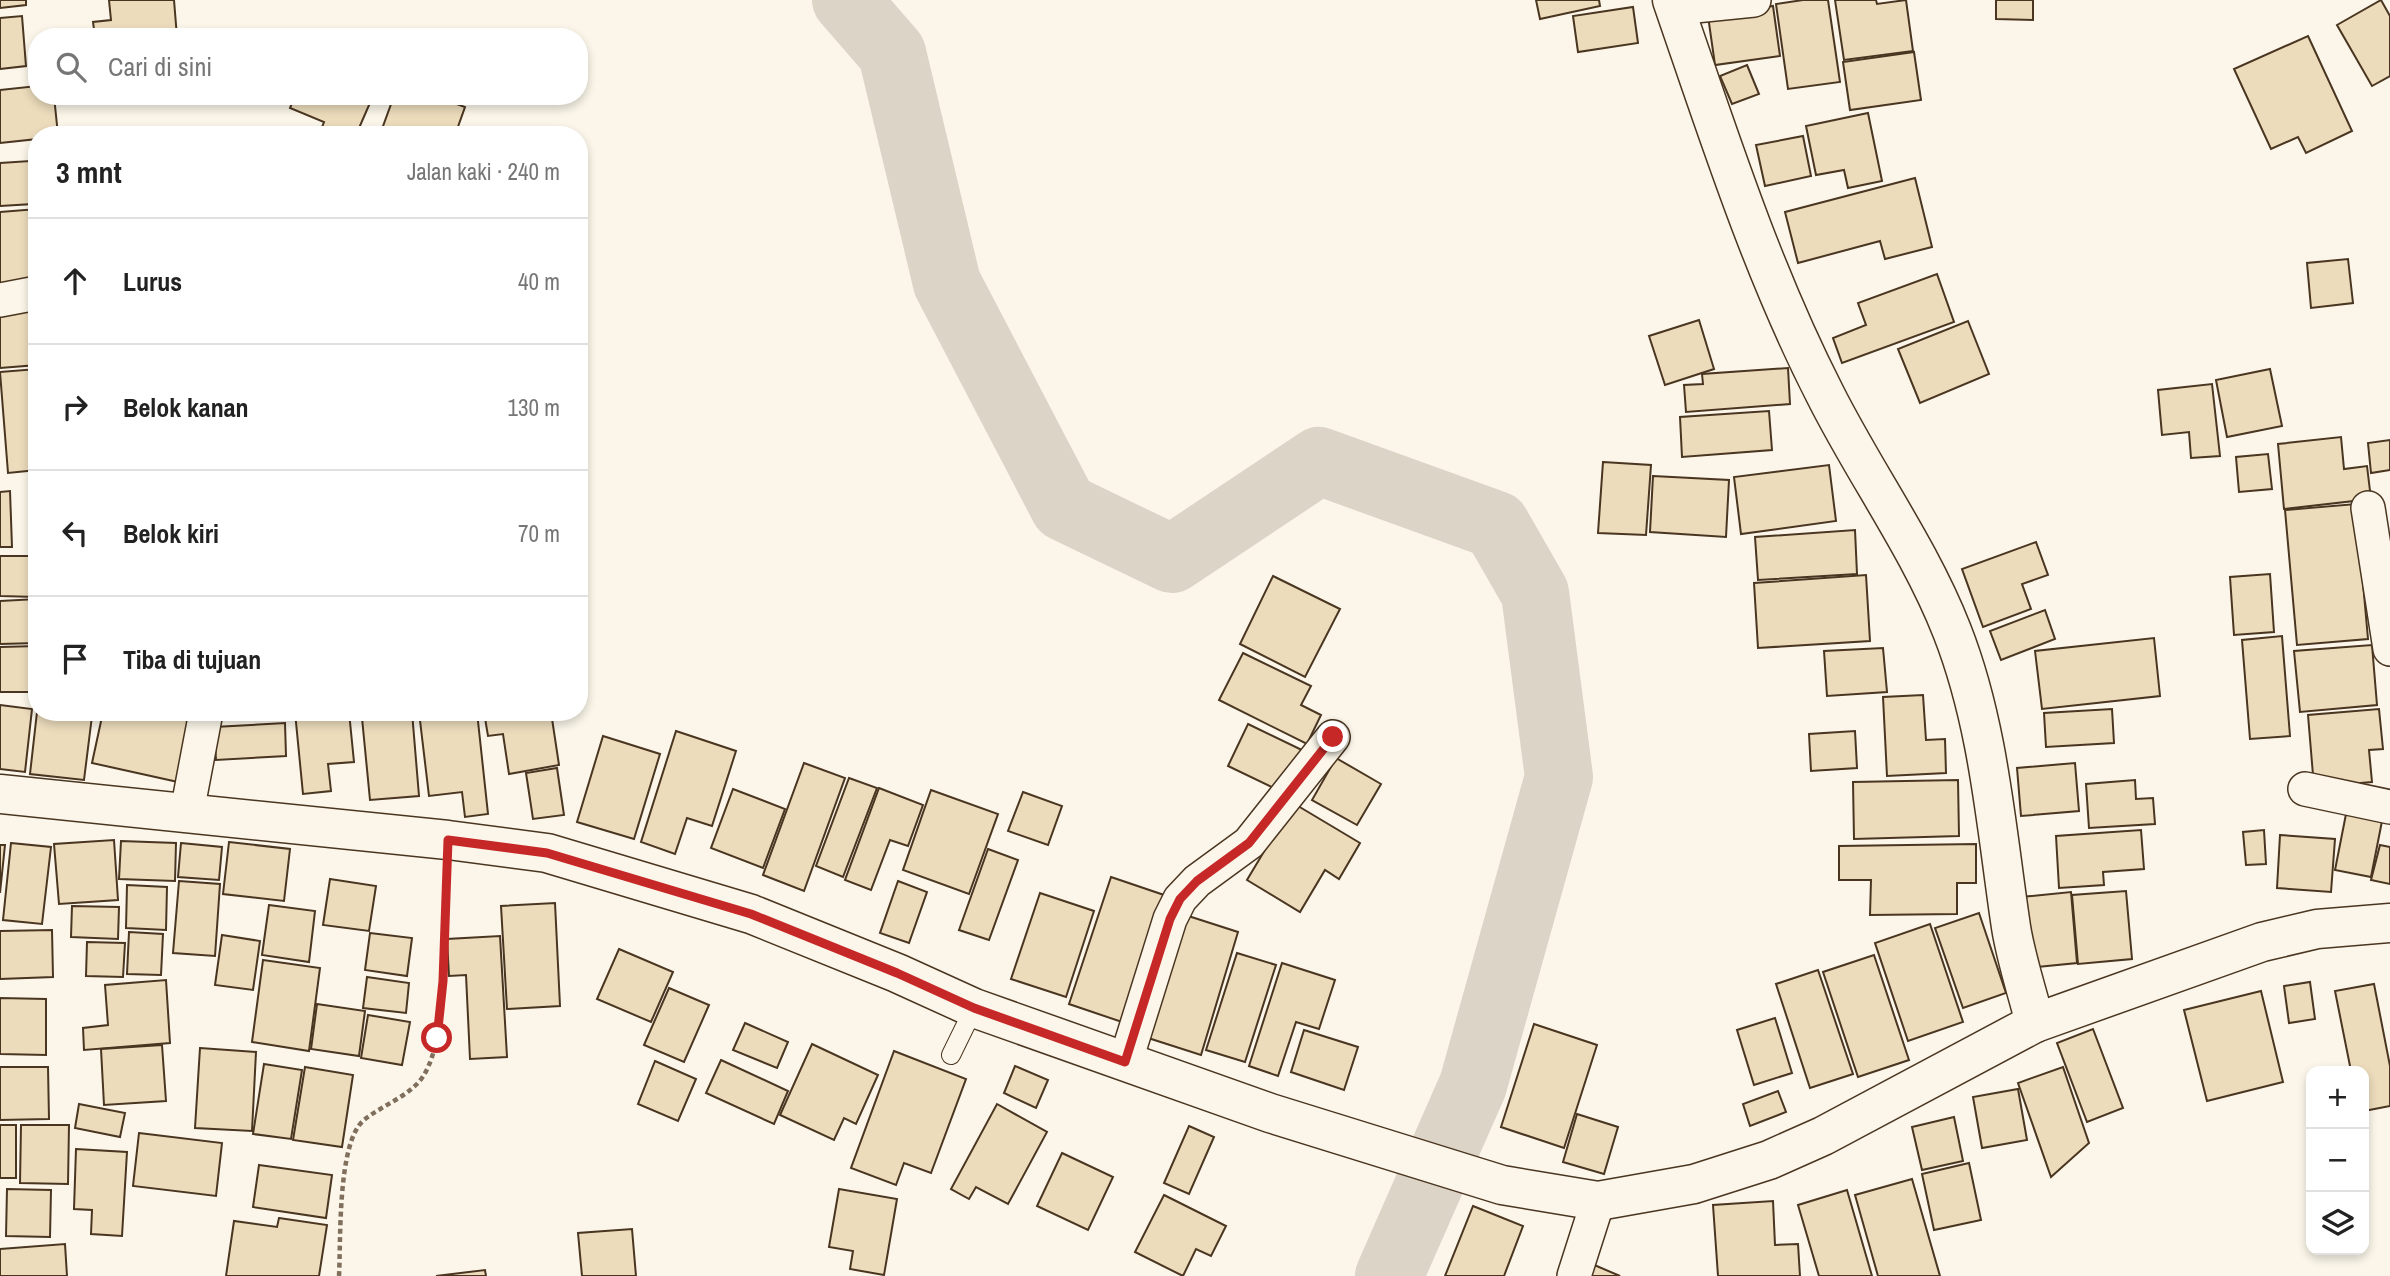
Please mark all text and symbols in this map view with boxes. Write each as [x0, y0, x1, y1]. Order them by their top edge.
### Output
search box [28, 28, 588, 105]
icon: search [52, 48, 90, 86]
text: Cari di sini [108, 49, 212, 84]
text: 3 mnt [56, 152, 122, 192]
text: Jalan kaki · 240 m [407, 156, 560, 187]
icon: ahead [56, 262, 94, 300]
text: Lurus [123, 264, 182, 299]
text: 40 m [518, 266, 560, 297]
icon: right [56, 388, 94, 426]
text: Belok kanan [123, 390, 249, 425]
text: 130 m [508, 392, 560, 423]
icon: left [56, 514, 94, 552]
text: Belok kiri [123, 516, 219, 551]
text: 70 m [518, 518, 560, 549]
icon: arrive [56, 640, 94, 678]
text: Tiba di tujuan [123, 642, 261, 677]
route end [1317, 721, 1348, 752]
route start [421, 1022, 452, 1053]
map controls [2306, 1066, 2369, 1255]
button: + [2306, 1066, 2369, 1129]
button: − [2306, 1129, 2369, 1192]
button: layers [2306, 1192, 2369, 1255]

